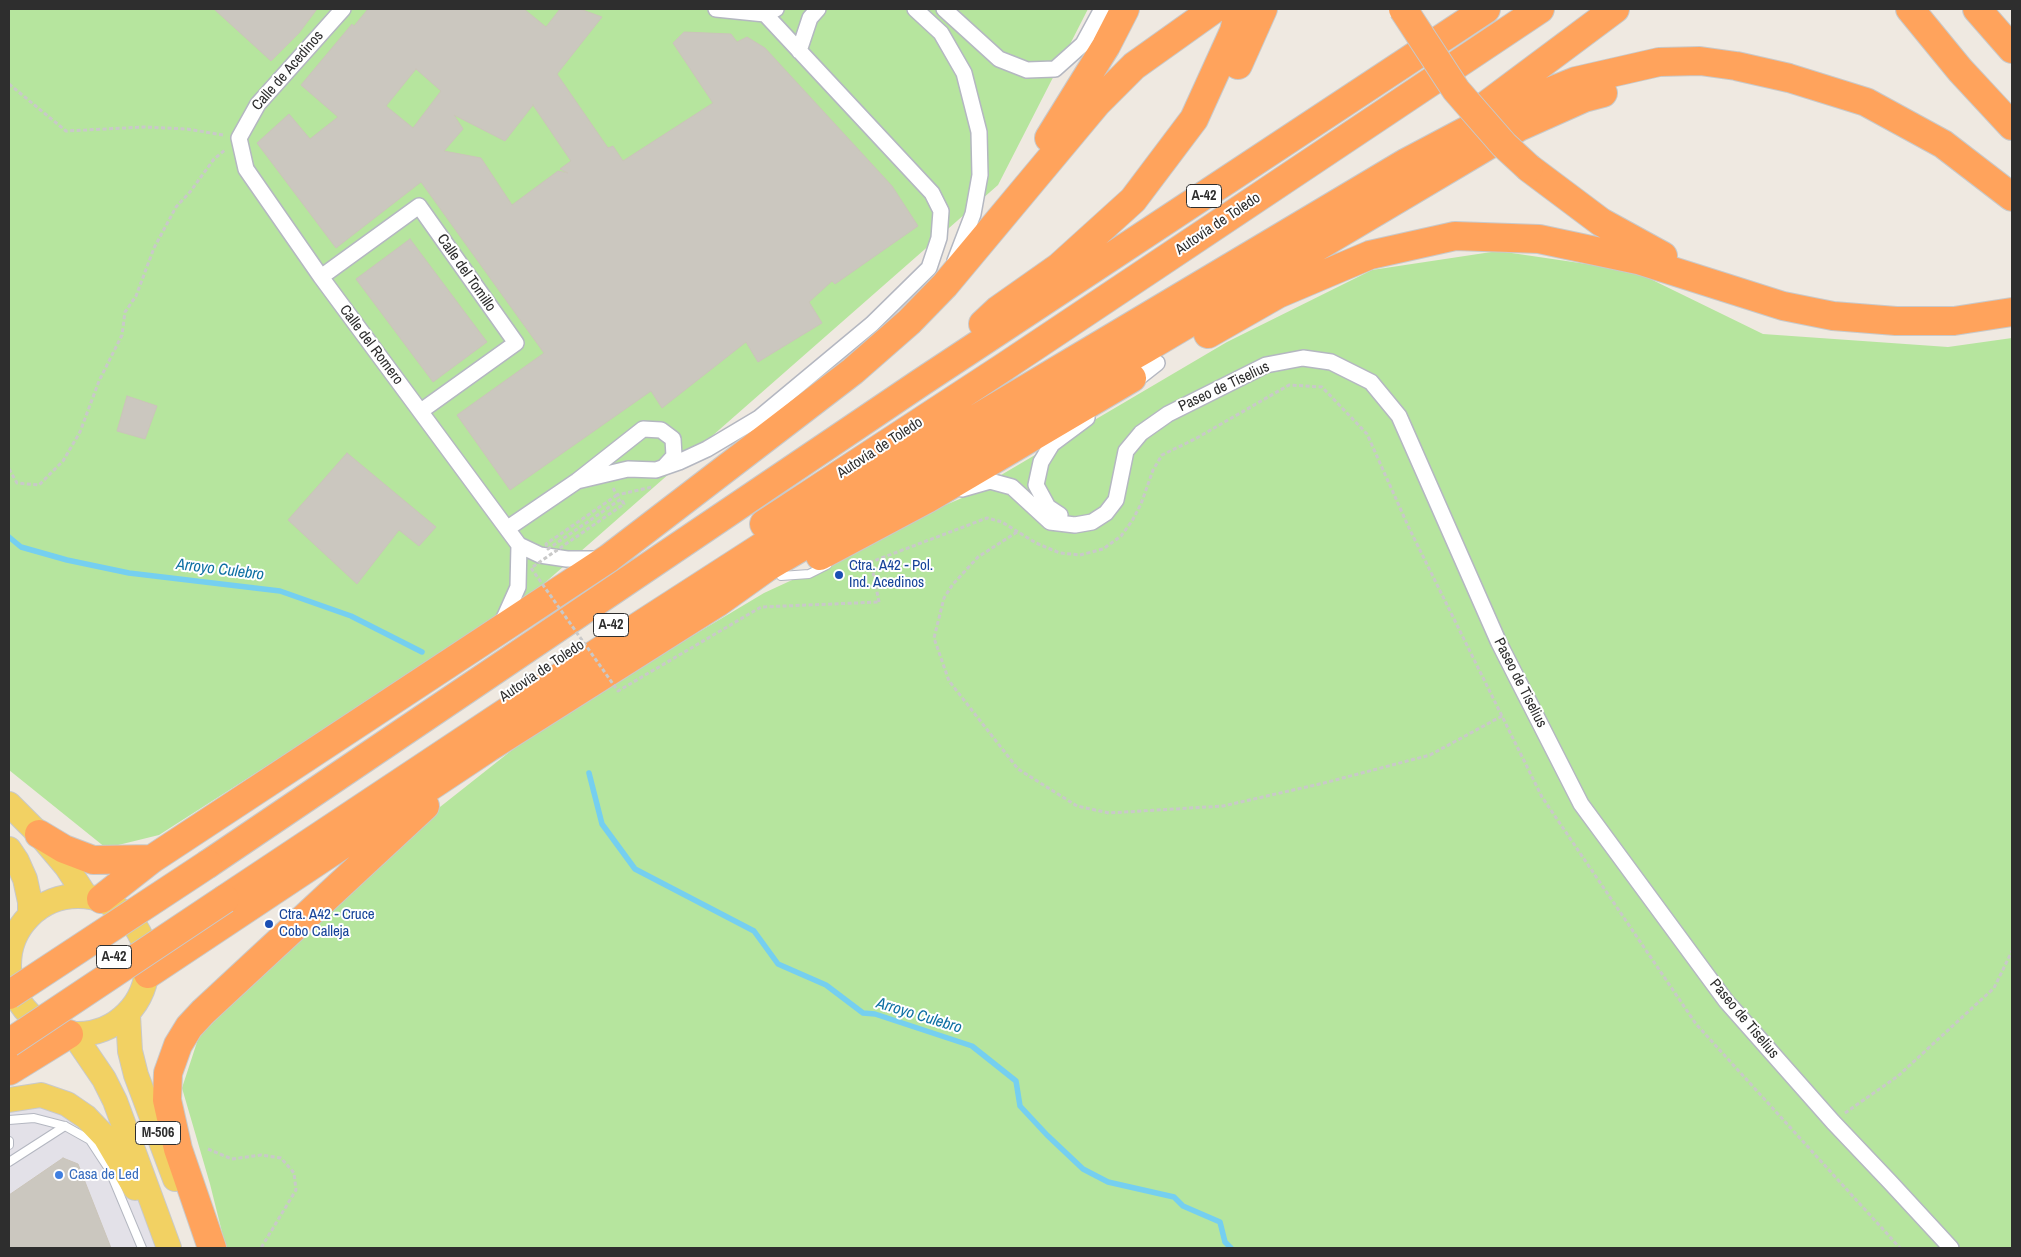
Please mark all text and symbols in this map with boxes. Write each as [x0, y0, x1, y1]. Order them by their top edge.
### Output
street label: Calle de Acedinos [248, 27, 328, 115]
road number: A-42 [1186, 185, 1222, 208]
street label: Autovía de Toledo [1172, 189, 1264, 259]
street label: Calle del Tomillo [433, 231, 499, 315]
street label: Calle del Romero [335, 302, 407, 388]
street label: Paseo de Tiselius [1176, 358, 1272, 416]
street label: Autovía de Toledo [834, 414, 926, 482]
water label: Arroyo Culebro [175, 555, 265, 585]
place label: Ctra. A42 - Pol. Ind. Acedinos [849, 557, 933, 592]
marker: Ctra. A42 - Pol. Ind. Acedinos [833, 569, 845, 581]
road number: A-42 [594, 614, 628, 636]
street label: Paseo de Tiselius [1490, 635, 1550, 731]
street label: Autovía de Toledo [496, 636, 588, 706]
place label: Ctra. A42 - Cruce Cobo Calleja [279, 906, 375, 941]
marker: Ctra. A42 - Cruce Cobo Calleja [263, 918, 275, 930]
road number: A-42 [96, 946, 132, 969]
street label: Paseo de Tiselius [1706, 976, 1782, 1062]
water label: Arroyo Culebro [874, 994, 964, 1038]
road number: M-506 [136, 1122, 180, 1144]
place label: Casa de Led [69, 1166, 139, 1184]
marker: Casa de Led [53, 1169, 65, 1181]

